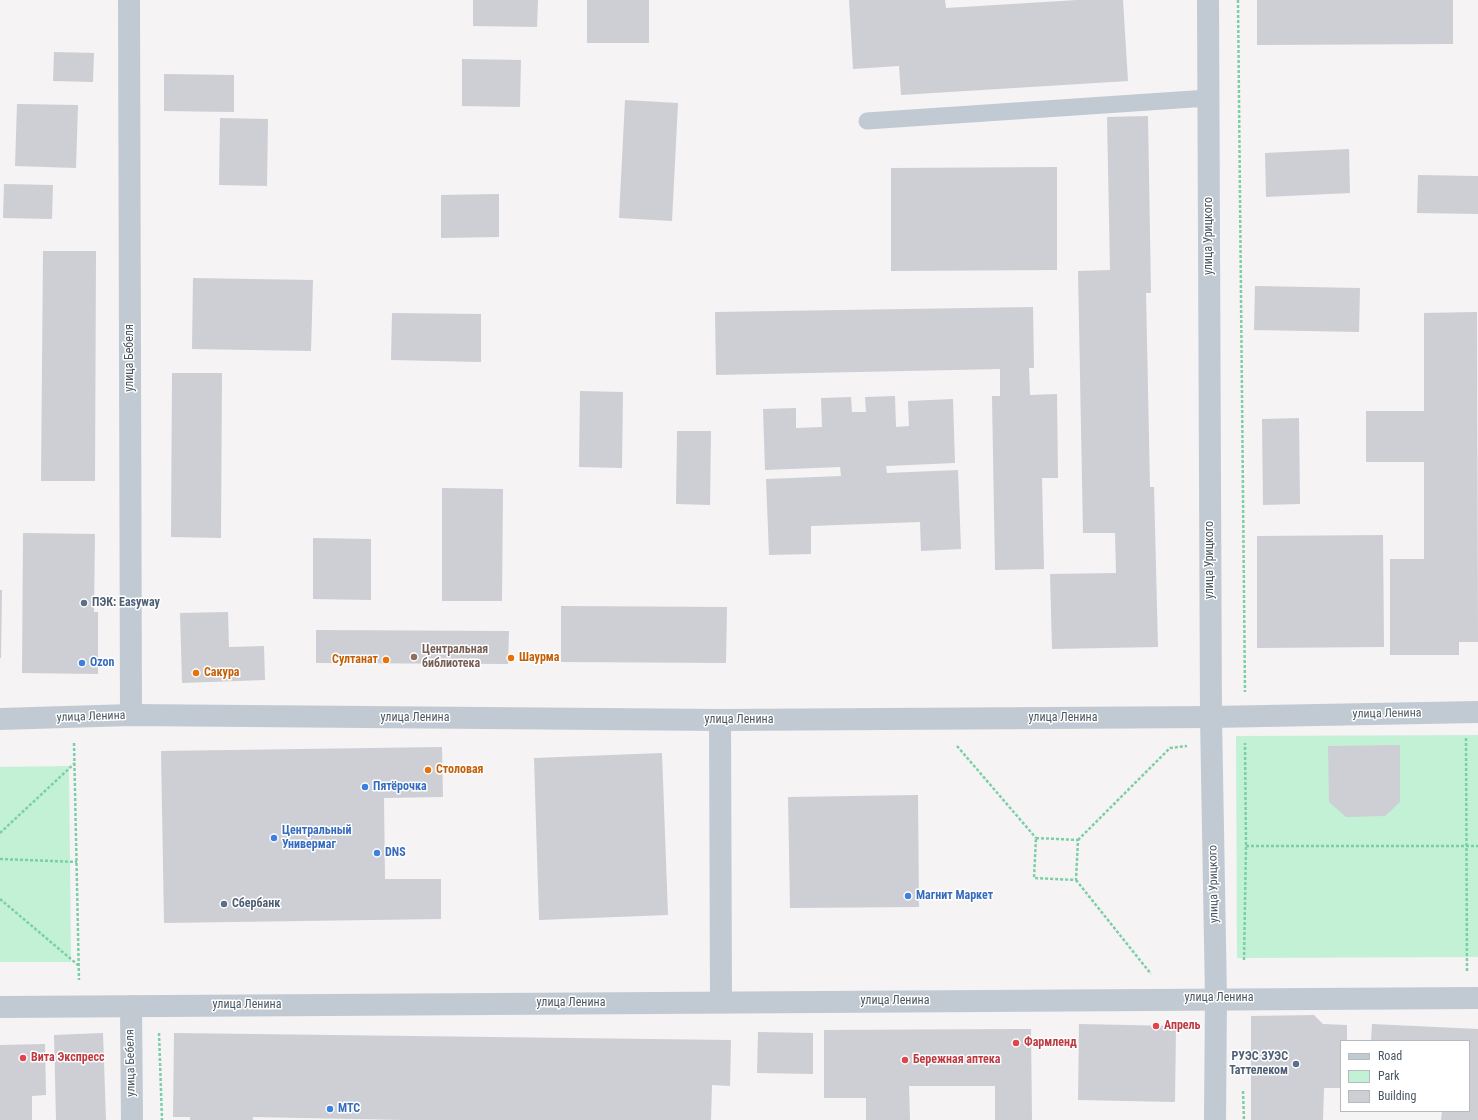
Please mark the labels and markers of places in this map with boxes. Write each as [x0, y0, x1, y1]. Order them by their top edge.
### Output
place label: ПЭК: Easyway [92, 596, 160, 610]
marker: ПЭК: Easyway [79, 598, 89, 608]
place label: Центральная библиотека [422, 643, 488, 671]
place label: Шаурма [519, 651, 559, 665]
marker: Центральная библиотека [409, 652, 419, 662]
place label: Султанат [332, 653, 378, 667]
marker: Шаурма [506, 653, 516, 663]
marker: Султанат [381, 655, 391, 665]
place label: Ozon [90, 656, 114, 670]
marker: Ozon [77, 658, 87, 668]
place label: Сакура [204, 666, 239, 680]
marker: Сакура [191, 668, 201, 678]
place label: Столовая [436, 763, 484, 777]
marker: Столовая [423, 765, 433, 775]
place label: Пятёрочка [373, 780, 427, 794]
marker: Пятёрочка [360, 782, 370, 792]
place label: Центральный Универмаг [282, 824, 351, 852]
marker: Центральный Универмаг [269, 833, 279, 843]
place label: DNS [385, 846, 406, 860]
marker: DNS [372, 848, 382, 858]
place label: Магнит Маркет [916, 889, 993, 903]
marker: Магнит Маркет [903, 891, 913, 901]
place label: Сбербанк [232, 897, 280, 911]
marker: Сбербанк [219, 899, 229, 909]
place label: Апрель [1164, 1019, 1200, 1033]
marker: Апрель [1151, 1021, 1161, 1031]
place label: Фармленд [1024, 1036, 1077, 1050]
marker: Фармленд [1011, 1038, 1021, 1048]
place label: РУЭС ЗУЭС Таттелеком [1229, 1050, 1288, 1078]
place label: Вита Экспресс [31, 1051, 104, 1065]
marker: Вита Экспресс [18, 1053, 28, 1063]
place label: Бережная аптека [913, 1053, 1000, 1067]
marker: Бережная аптека [900, 1055, 910, 1065]
marker: РУЭС ЗУЭС Таттелеком [1291, 1059, 1301, 1069]
place label: МТС [338, 1102, 360, 1116]
marker: МТС [325, 1104, 335, 1114]

